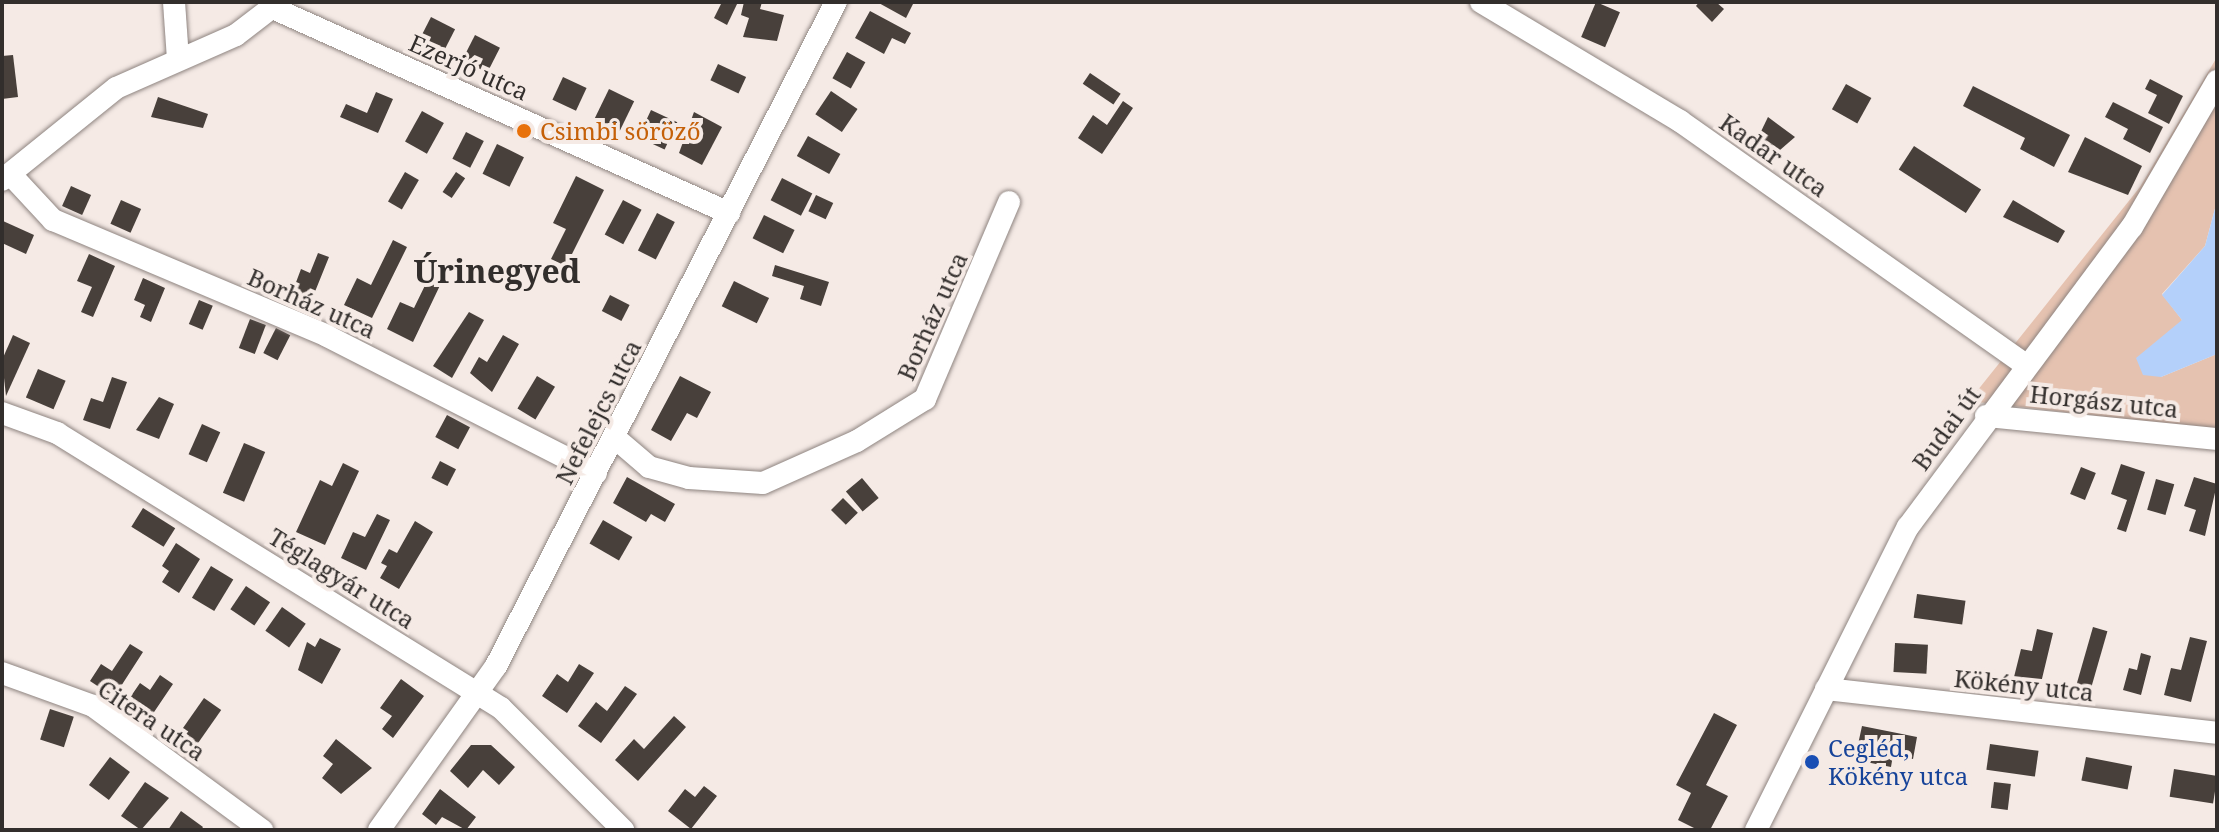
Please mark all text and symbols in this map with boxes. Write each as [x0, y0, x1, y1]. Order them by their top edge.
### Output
street label: Ezerjó utca [405, 28, 533, 106]
street label: Kadar utca [1714, 107, 1834, 203]
place label: Csimbi söröző [540, 117, 701, 145]
marker: Csimbi söröző [515, 122, 533, 140]
street label: Borház utca [891, 248, 973, 384]
district label: Úrinegyed [413, 252, 581, 290]
street label: Borház utca [244, 262, 380, 344]
street label: Nefelejcs utca [549, 335, 647, 489]
street label: Horgász utca [2028, 379, 2180, 423]
street label: Budai út [1906, 380, 1986, 476]
street label: Téglagyár utca [264, 522, 420, 634]
street label: Kökény utca [1953, 663, 2095, 707]
street label: Citera utca [93, 674, 211, 766]
place label: Cegléd, Kökény utca [1828, 734, 1968, 790]
marker: Cegléd, Kökény utca [1803, 753, 1821, 771]

